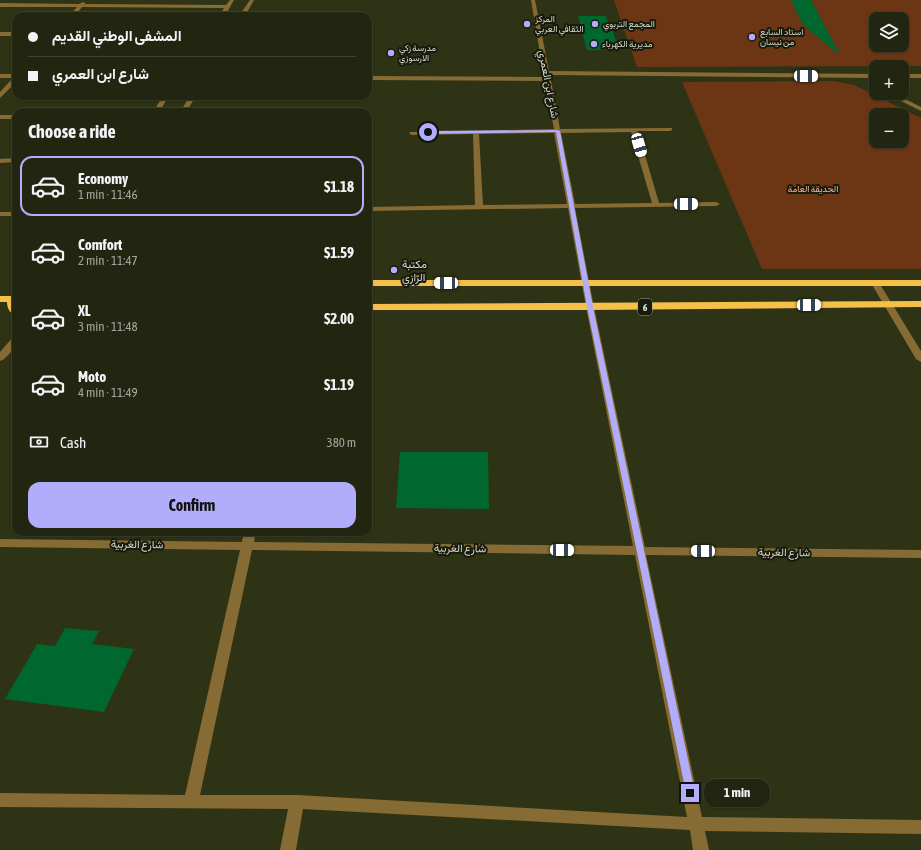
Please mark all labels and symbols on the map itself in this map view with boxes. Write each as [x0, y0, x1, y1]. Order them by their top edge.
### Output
place label: المركز الثقافي العربي [534, 14, 584, 36]
marker: المركز الثقافي العربي [522, 19, 532, 29]
marker: المجمع التربوي [590, 19, 600, 29]
place label: المجمع التربوي [603, 19, 655, 31]
place label: استاد السابع من نيسان [760, 27, 803, 47]
marker: استاد السابع من نيسان [747, 32, 757, 42]
marker: مديرية الكهرباء [589, 39, 599, 49]
place label: مديرية الكهرباء [602, 39, 653, 50]
place label: مدرسة زكي الارسوزي [399, 43, 436, 65]
marker: مدرسة زكي الارسوزي [386, 48, 396, 58]
street label: شارع ابن العمري [533, 49, 562, 120]
car [794, 70, 818, 82]
route start [419, 123, 437, 141]
car [630, 132, 648, 158]
park label: الحديقة العامة [788, 184, 838, 194]
car [674, 198, 698, 210]
place label: مكتبة الرّازي [402, 258, 427, 287]
marker: مكتبة الرّازي [389, 265, 399, 275]
car [434, 277, 458, 289]
road number: 6 [638, 299, 652, 315]
car [797, 299, 821, 311]
street label: شارع الغربية [111, 538, 164, 552]
street label: شارع الغربية [434, 542, 487, 556]
car [550, 544, 574, 556]
car [691, 545, 715, 557]
street label: شارع الغربية [758, 546, 811, 560]
callout: 1 min [704, 779, 770, 807]
route end [681, 784, 699, 802]

